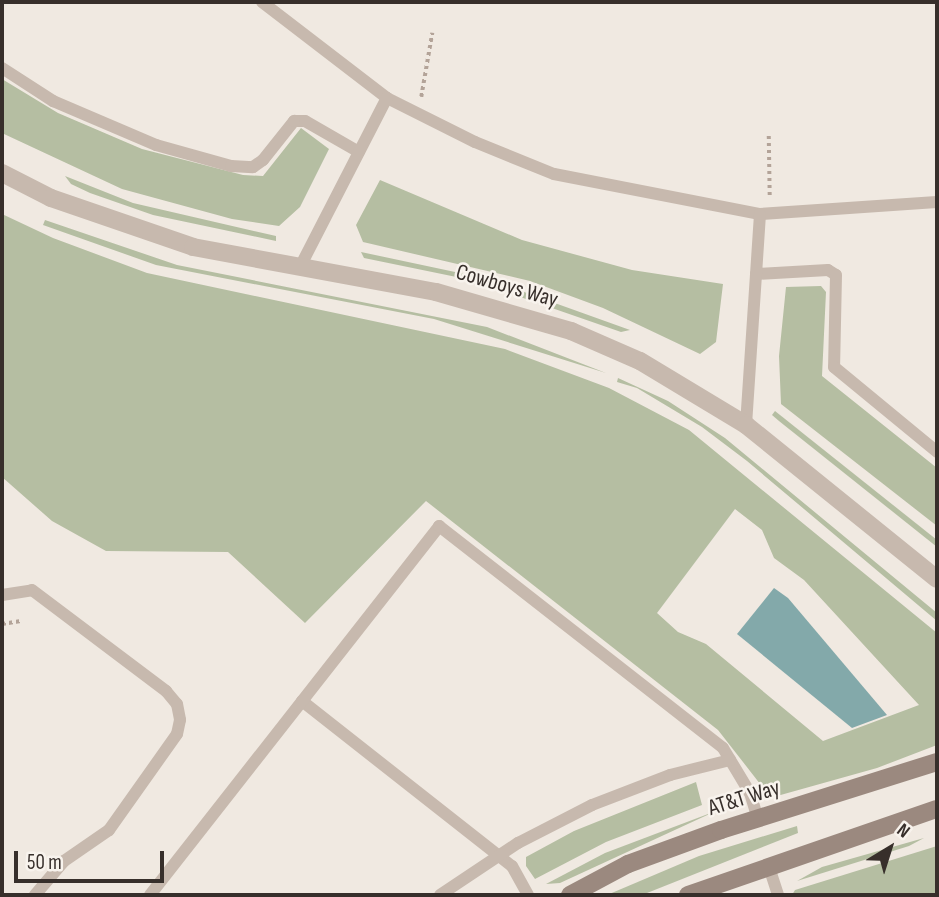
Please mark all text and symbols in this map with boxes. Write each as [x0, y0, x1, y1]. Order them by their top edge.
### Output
street label: Cowboys Way [453, 258, 561, 314]
street label: AT&T Way [705, 774, 783, 822]
north arrow [855, 813, 925, 883]
text: N [892, 819, 914, 843]
scale bar [18, 838, 168, 882]
text: 50 m [27, 850, 62, 875]

